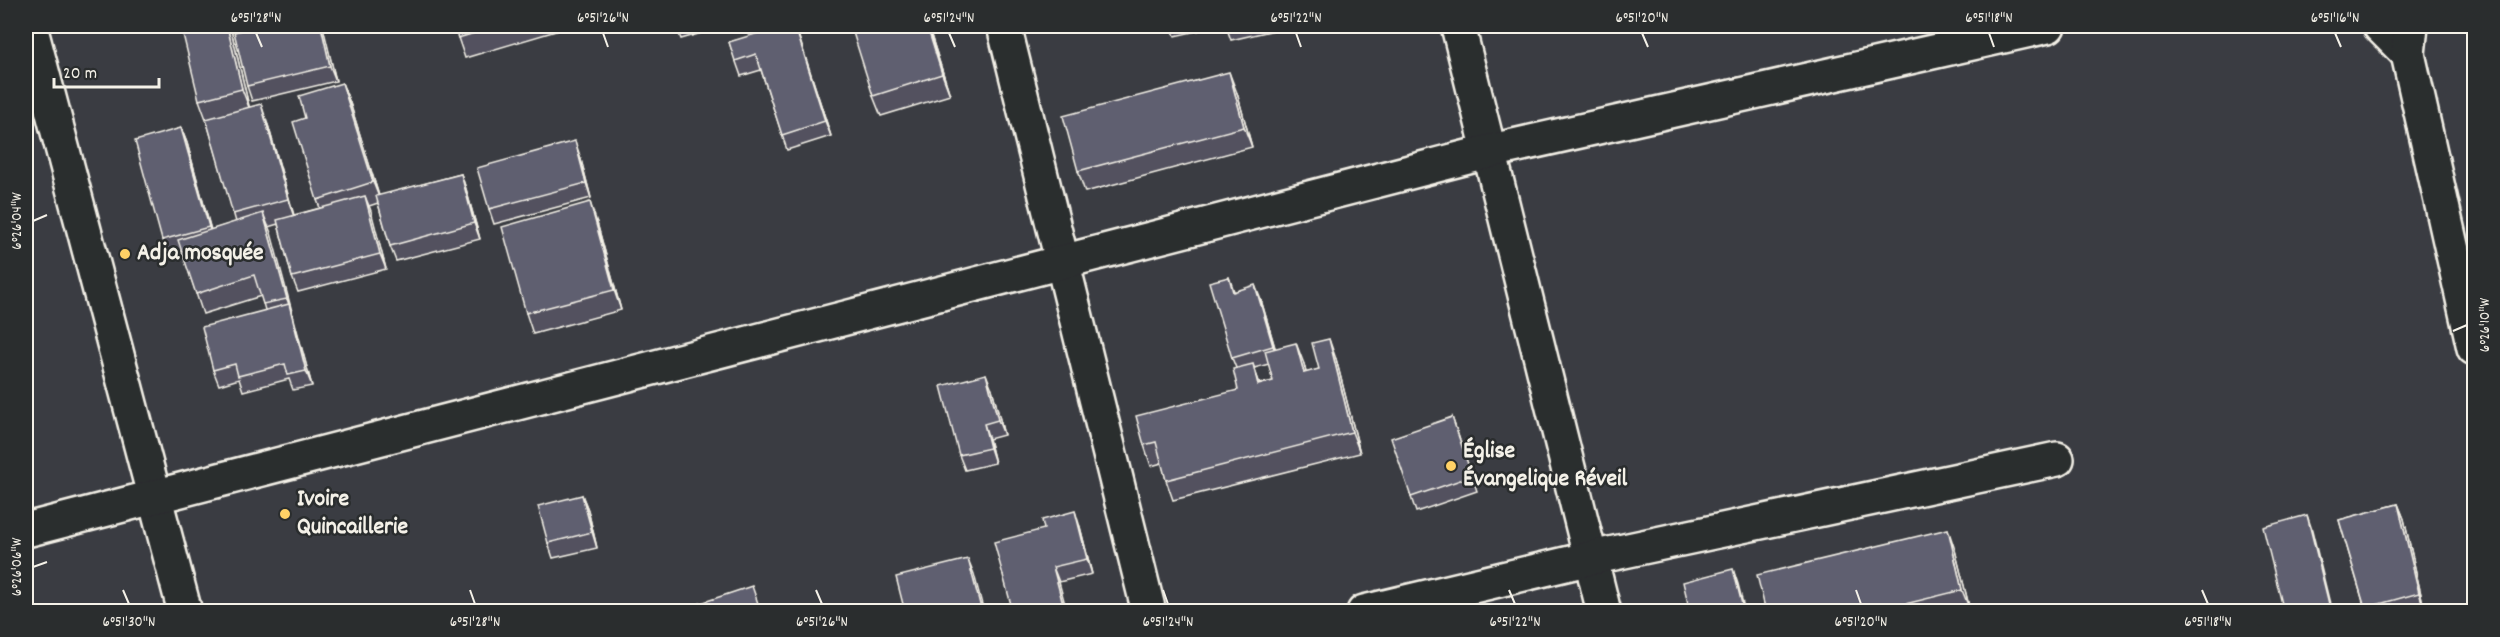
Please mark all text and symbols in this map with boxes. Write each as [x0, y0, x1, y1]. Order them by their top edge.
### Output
text: 6°51'28"N [231, 8, 281, 30]
text: 6°51'26"N [577, 8, 629, 30]
text: 6°51'24"N [924, 8, 974, 30]
text: 6°51'22"N [1270, 8, 1322, 30]
text: 6°51'20"N [1616, 8, 1668, 30]
text: 6°51'18"N [1965, 8, 2013, 30]
text: 6°51'16"N [2311, 8, 2359, 30]
scale bar [54, 51, 159, 89]
text: 20 m [63, 62, 97, 87]
text: 6°26'04"W [7, 192, 29, 250]
place label: Adja mosquée [137, 237, 264, 271]
marker: Adja mosquée [118, 247, 132, 261]
text: 6°26'10"W [2475, 297, 2497, 352]
place label: Église Évangelique Réveil [1463, 435, 1627, 497]
marker: Église Évangelique Réveil [1444, 459, 1458, 473]
place label: Ivoire Quincaillerie [297, 483, 408, 545]
marker: Ivoire Quincaillerie [278, 507, 292, 521]
text: 6°26'06"W [7, 537, 29, 596]
text: 6°51'30"N [103, 612, 155, 634]
text: 6°51'28"N [450, 612, 500, 634]
text: 6°51'26"N [796, 612, 848, 634]
text: 6°51'24"N [1143, 612, 1193, 634]
text: 6°51'22"N [1489, 612, 1541, 634]
text: 6°51'20"N [1835, 612, 1887, 634]
text: 6°51'18"N [2184, 612, 2232, 634]

